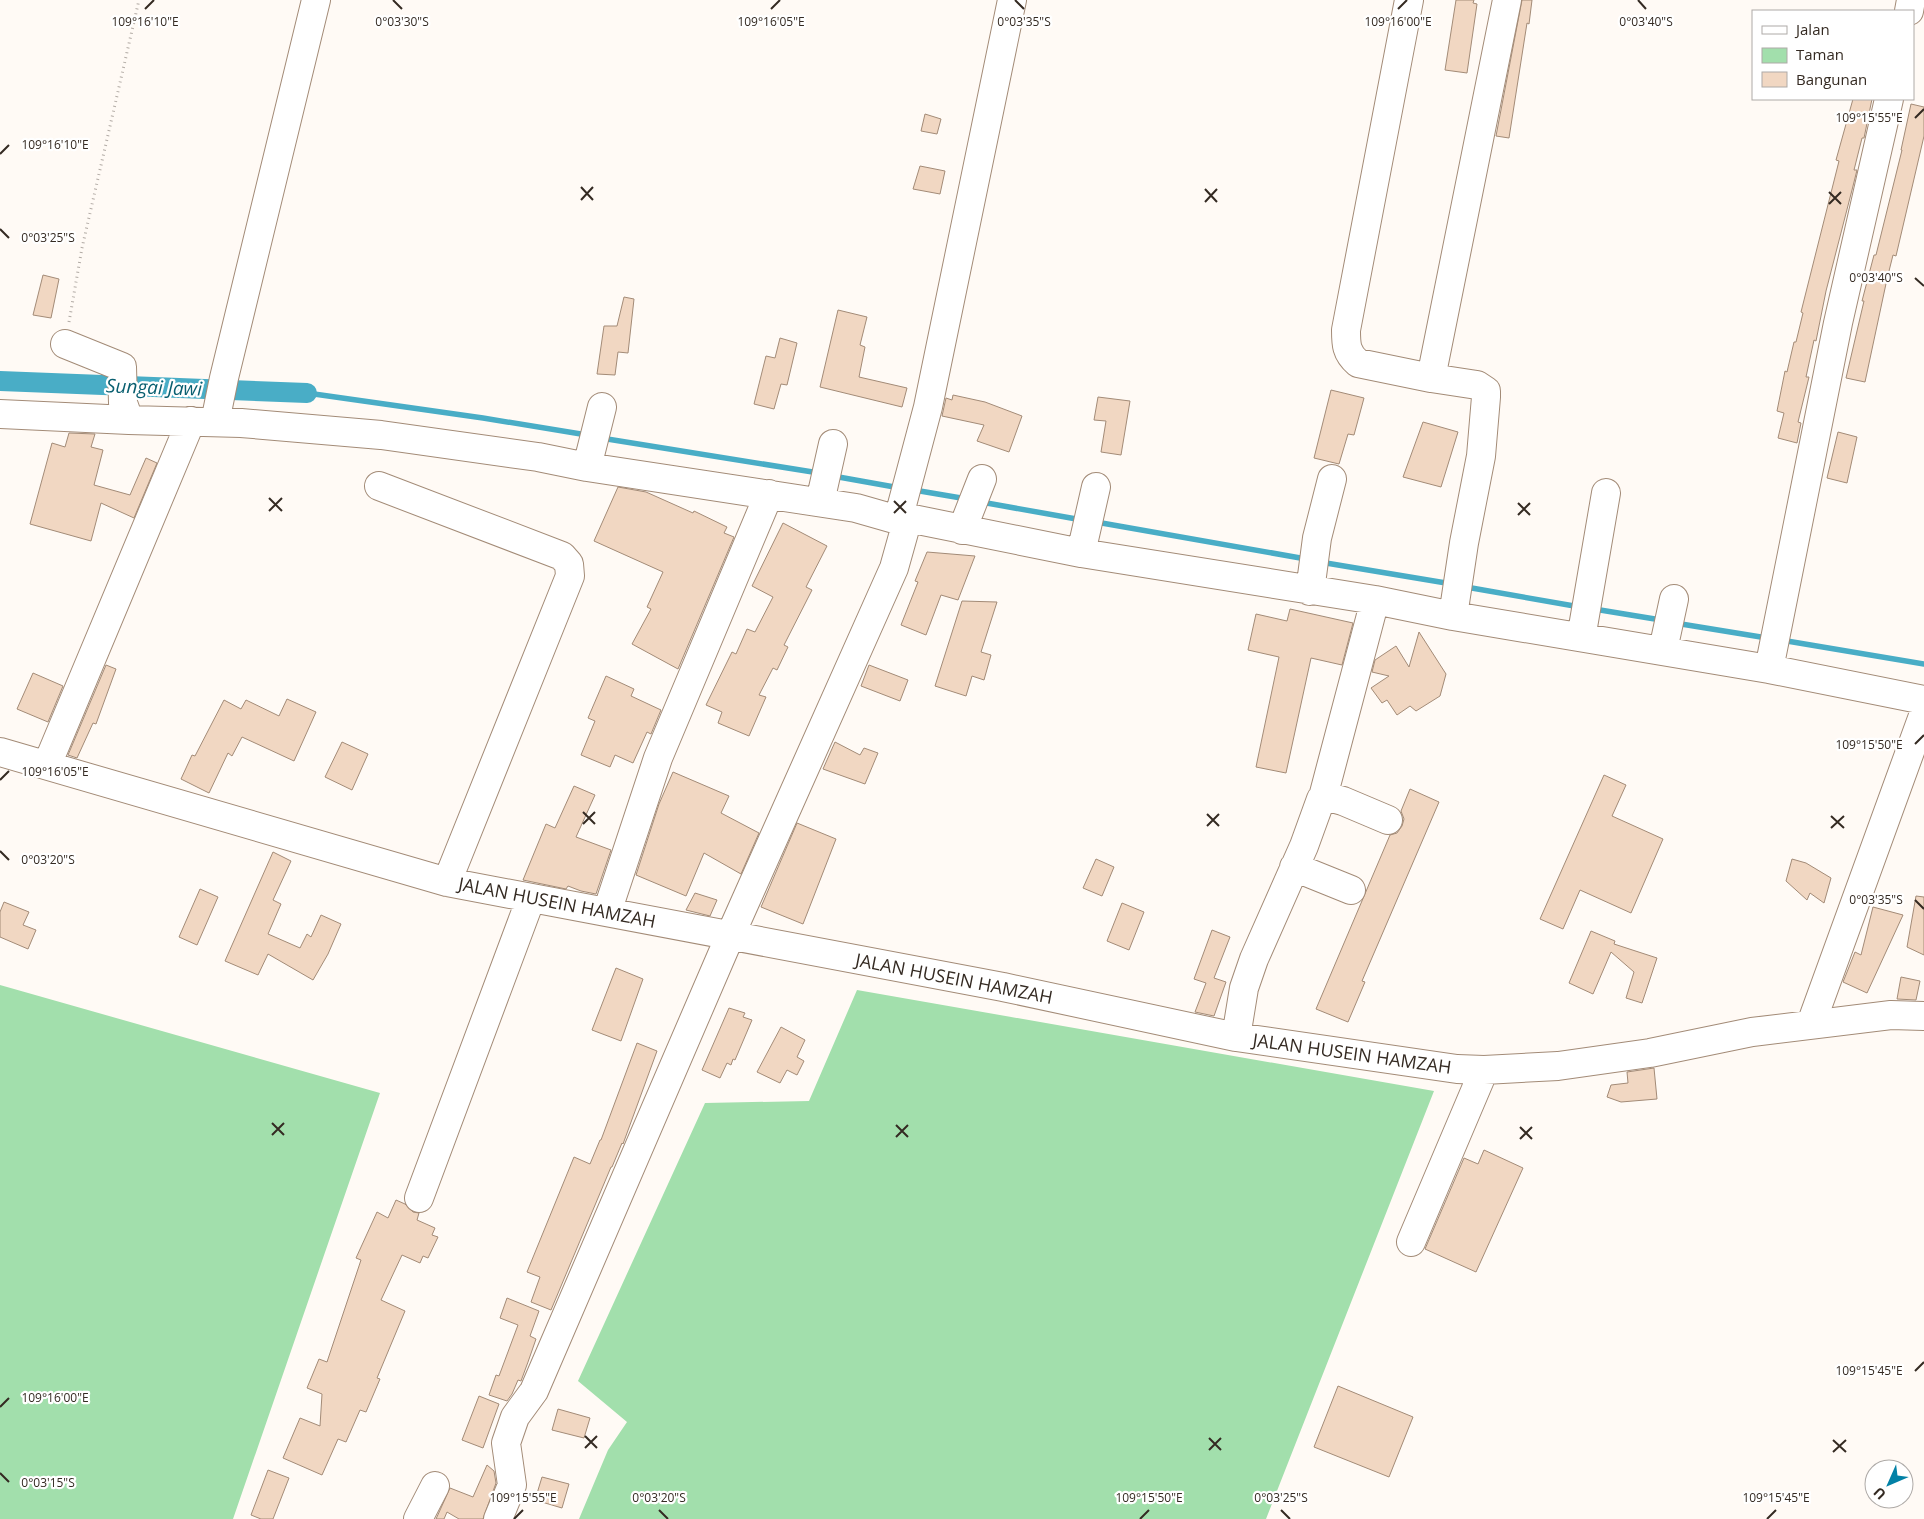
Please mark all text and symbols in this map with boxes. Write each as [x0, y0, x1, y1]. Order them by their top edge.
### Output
legend [1752, 10, 1914, 100]
text: 109°16'10"E [111, 13, 179, 30]
text: 0°03'30"S [375, 13, 429, 30]
text: 109°16'05"E [737, 13, 805, 30]
text: 0°03'35"S [997, 13, 1051, 30]
text: 109°16'00"E [1364, 13, 1432, 30]
text: 0°03'40"S [1619, 13, 1673, 30]
text: Jalan [1794, 19, 1830, 39]
text: Taman [1796, 44, 1844, 64]
text: Bangunan [1796, 69, 1867, 89]
text: 109°15'55"E [1835, 109, 1903, 126]
text: 109°16'10"E [21, 136, 89, 153]
text: 0°03'25"S [21, 229, 75, 246]
text: 0°03'40"S [1849, 269, 1903, 286]
water label: Sungai Jawi [106, 372, 204, 402]
text: 109°15'50"E [1835, 736, 1903, 753]
text: 109°16'05"E [21, 763, 89, 780]
text: 0°03'20"S [21, 851, 75, 868]
street label: JALAN HUSEIN HAMZAH [455, 871, 658, 933]
text: 0°03'35"S [1849, 891, 1903, 908]
street label: JALAN HUSEIN HAMZAH [852, 947, 1055, 1009]
street label: JALAN HUSEIN HAMZAH [1249, 1027, 1453, 1079]
text: 109°15'45"E [1835, 1362, 1903, 1379]
text: 109°16'00"E [21, 1389, 89, 1406]
north arrow [1864, 1459, 1914, 1509]
text: 0°03'15"S [21, 1474, 75, 1491]
text: U [1869, 1483, 1890, 1504]
text: 109°15'55"E [489, 1489, 557, 1506]
text: 0°03'20"S [632, 1489, 686, 1506]
text: 109°15'50"E [1115, 1489, 1183, 1506]
text: 0°03'25"S [1254, 1489, 1308, 1506]
text: 109°15'45"E [1742, 1489, 1810, 1506]

